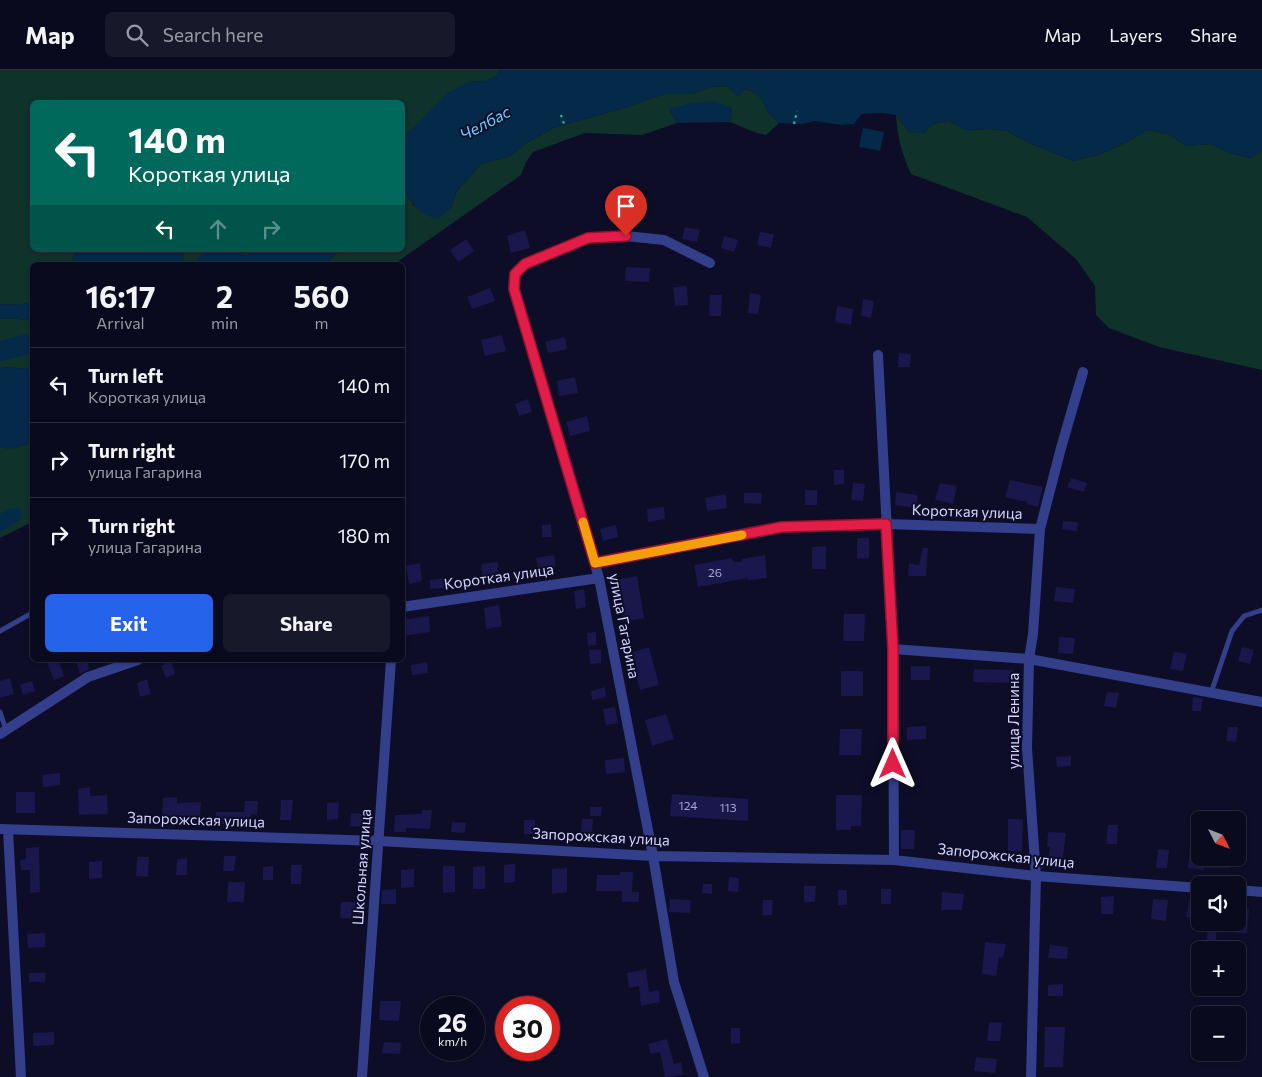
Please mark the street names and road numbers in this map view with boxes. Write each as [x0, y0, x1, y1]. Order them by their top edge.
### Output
street label: Короткая улица [911, 500, 1023, 522]
street label: Короткая улица [443, 559, 555, 593]
street label: улица Гагарина [606, 572, 644, 680]
street label: улица Ленина [1004, 673, 1022, 769]
street label: Запорожская улица [127, 808, 265, 830]
street label: Школьная улица [348, 808, 374, 926]
street label: Запорожская улица [532, 823, 670, 849]
street label: Запорожская улица [937, 839, 1076, 871]

